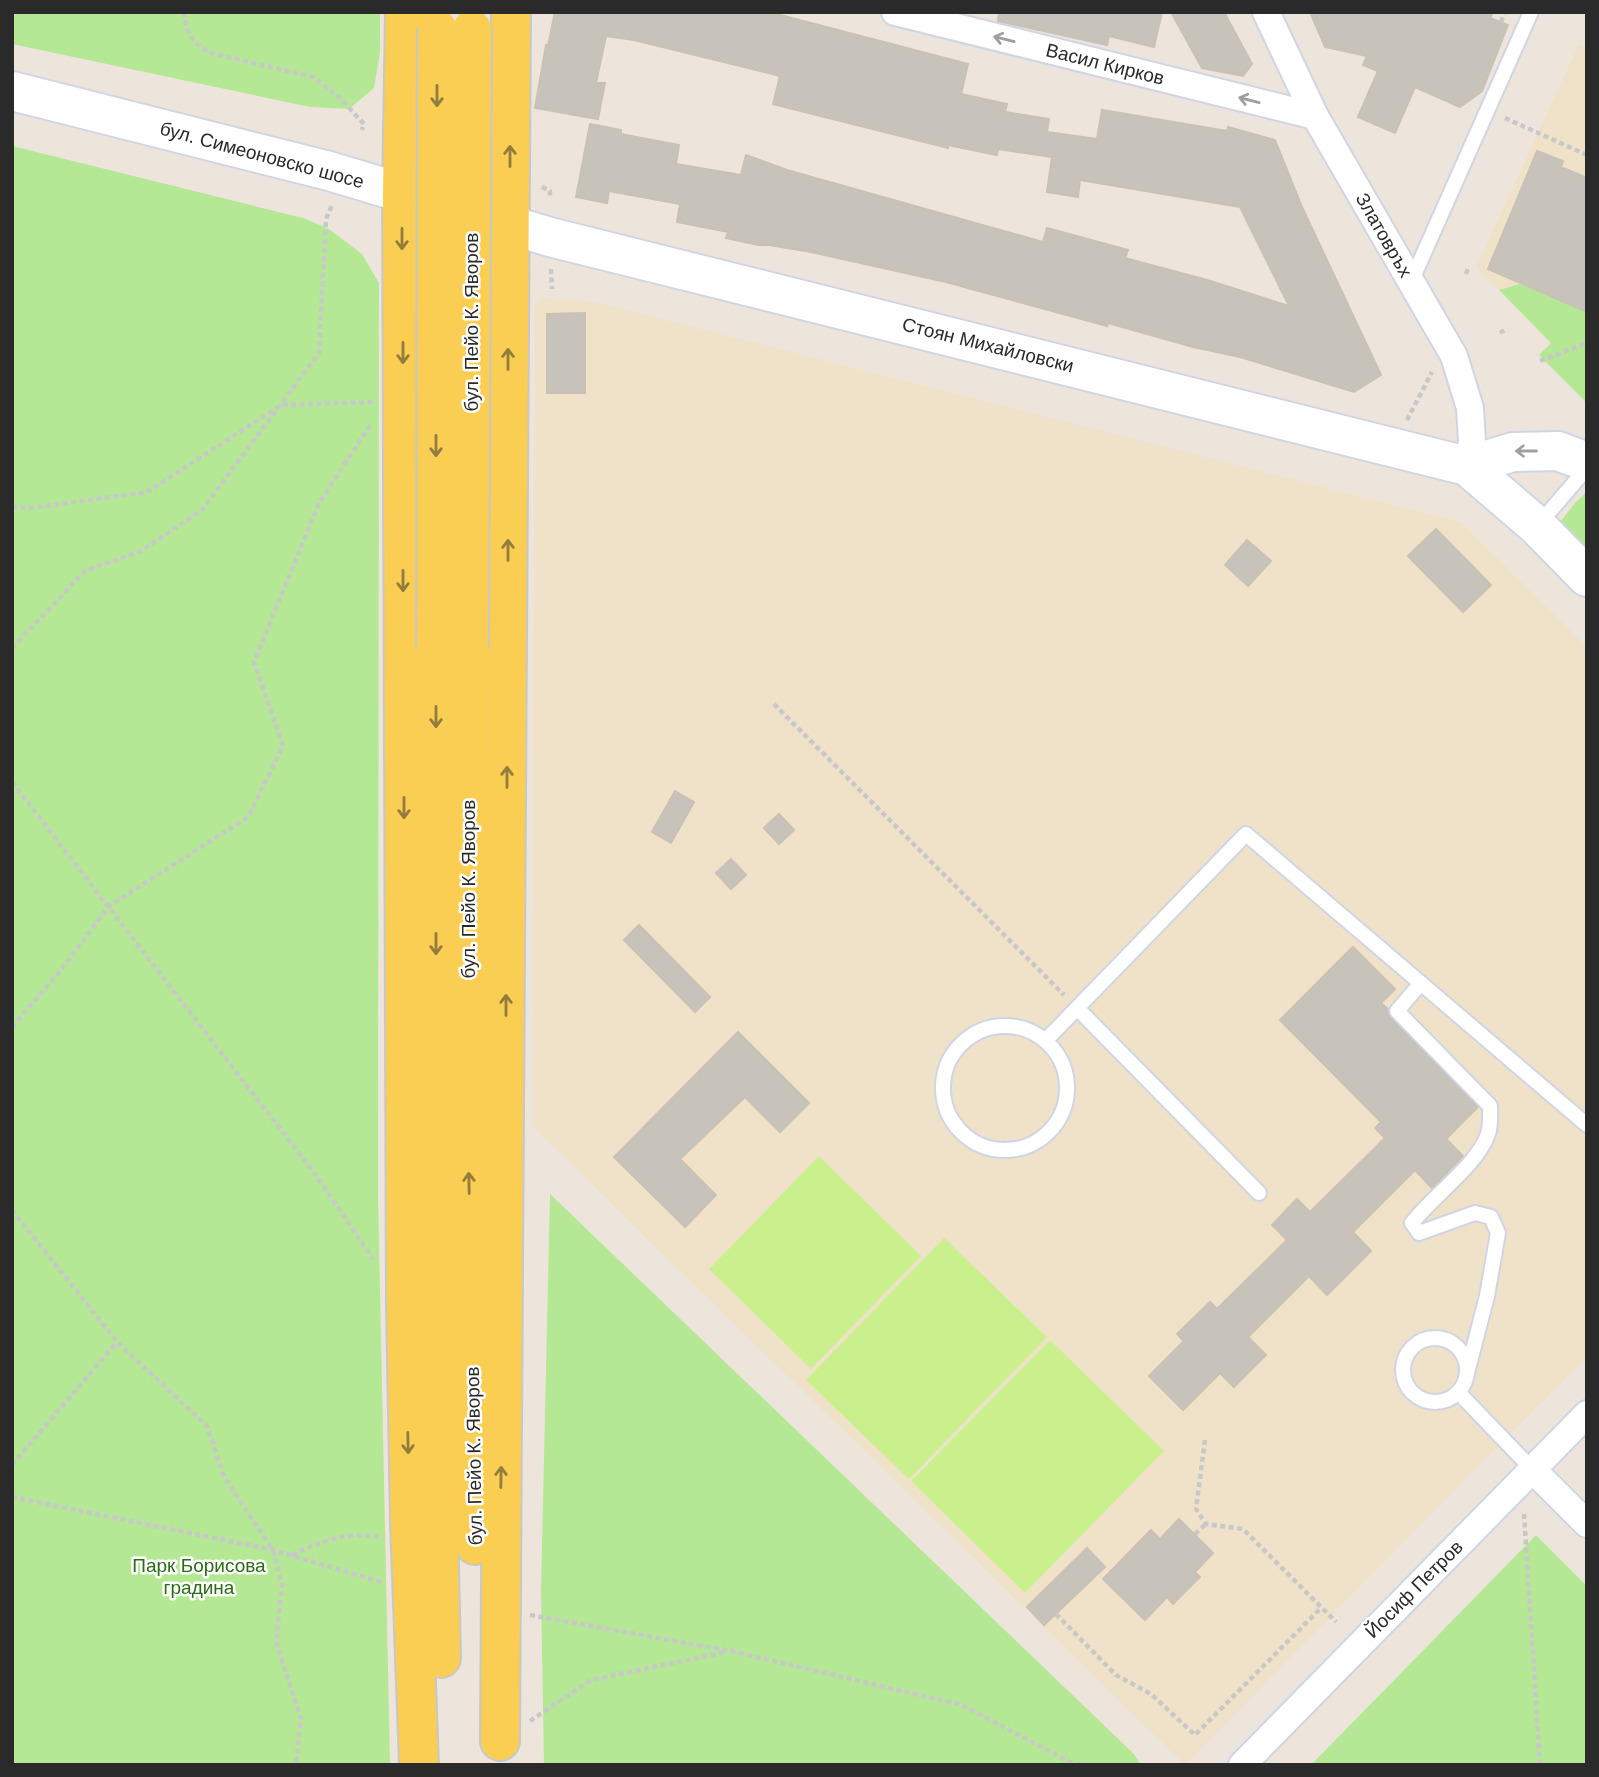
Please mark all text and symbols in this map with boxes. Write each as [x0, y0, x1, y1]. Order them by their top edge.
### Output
one-way arrow [993, 32, 1016, 45]
street label: Васил Кирков [1044, 39, 1166, 89]
one-way arrow [430, 85, 444, 108]
one-way arrow [1238, 93, 1261, 106]
street label: бул. Симеоновско шосе [158, 118, 366, 192]
one-way arrow [503, 145, 516, 168]
street label: Златовръх [1351, 189, 1417, 281]
one-way arrow [396, 227, 409, 250]
street label: бул. Пейо К. Яворов [461, 233, 482, 411]
street label: Стоян Михайловски [900, 314, 1076, 376]
one-way arrow [396, 341, 410, 364]
one-way arrow [502, 347, 515, 370]
one-way arrow [429, 435, 443, 458]
one-way arrow [1515, 445, 1538, 458]
one-way arrow [501, 538, 515, 561]
one-way arrow [396, 569, 410, 592]
one-way arrow [429, 705, 443, 728]
one-way arrow [500, 766, 514, 789]
one-way arrow [397, 796, 411, 819]
street label: бул. Пейо К. Яворов [458, 800, 479, 978]
one-way arrow [429, 932, 443, 955]
one-way arrow [499, 993, 513, 1016]
one-way arrow [462, 1172, 476, 1195]
street label: бул. Пейо К. Яворов [462, 1366, 486, 1546]
one-way arrow [402, 1431, 415, 1454]
one-way arrow [494, 1466, 508, 1489]
street label: Йосиф Петров [1361, 1536, 1467, 1642]
park label: Парк Борисова градина [132, 1555, 266, 1598]

